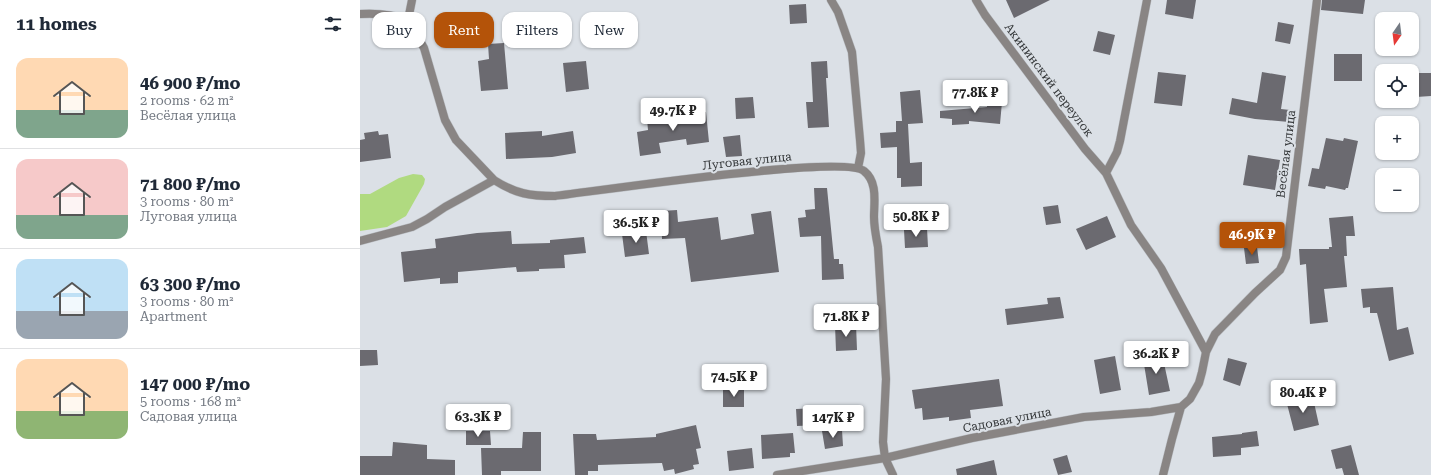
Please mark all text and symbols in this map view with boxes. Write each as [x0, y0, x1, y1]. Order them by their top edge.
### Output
chip: Buy [372, 12, 426, 48]
chip: Rent [434, 12, 494, 48]
chip: Filters [502, 12, 572, 48]
chip: New [580, 12, 638, 48]
north arrow [1375, 12, 1419, 56]
map controls [1375, 12, 1419, 212]
icon: filters [322, 13, 344, 35]
text: 11 homes [16, 14, 97, 34]
street label: Акининский переулок [1002, 20, 1097, 140]
button: locate [1375, 64, 1419, 108]
text: 46 900 ₽/mo [140, 73, 241, 93]
icon: home [48, 74, 96, 122]
pin: 77.8K ₽ [938, 80, 1012, 114]
text: 77.8K ₽ [952, 85, 998, 100]
text: 2 rooms · 62 m² [140, 93, 234, 108]
pin: 49.7K ₽ [636, 98, 710, 132]
text: 49.7K ₽ [650, 103, 696, 118]
text: Весёлая улица [140, 108, 236, 123]
street label: Весёлая улица [1274, 109, 1298, 199]
button: + [1375, 116, 1419, 160]
street label: Луговая улица [702, 149, 793, 173]
button: − [1375, 168, 1419, 212]
text: 71 800 ₽/mo [140, 174, 241, 194]
icon: home [48, 175, 96, 223]
text: 3 rooms · 80 m² [140, 194, 234, 209]
pin: 50.8K ₽ [879, 204, 953, 238]
text: Луговая улица [140, 209, 237, 224]
text: 50.8K ₽ [893, 209, 939, 224]
pin: 36.5K ₽ [599, 210, 673, 244]
text: 36.5K ₽ [613, 215, 659, 230]
pin: 46.9K ₽ [1215, 222, 1289, 256]
text: 46.9K ₽ [1229, 227, 1275, 242]
text: 63 300 ₽/mo [140, 274, 241, 294]
icon: home [48, 275, 96, 323]
text: 3 rooms · 80 m² [140, 294, 234, 309]
pin: 71.8K ₽ [809, 304, 883, 338]
text: Apartment [140, 309, 207, 324]
text: 71.8K ₽ [823, 309, 869, 324]
pin: 36.2K ₽ [1119, 341, 1193, 375]
text: 36.2K ₽ [1133, 346, 1179, 361]
pin: 74.5K ₽ [697, 364, 771, 398]
text: 74.5K ₽ [711, 369, 757, 384]
text: 147 000 ₽/mo [140, 374, 250, 394]
icon: home [48, 375, 96, 423]
pin: 80.4K ₽ [1266, 380, 1340, 414]
text: 80.4K ₽ [1280, 385, 1326, 400]
text: 5 rooms · 168 m² [140, 394, 241, 409]
pin: 63.3K ₽ [441, 404, 515, 438]
street label: Садовая улица [962, 404, 1053, 435]
pin: 147K ₽ [800, 405, 866, 439]
text: Садовая улица [140, 409, 237, 424]
text: 63.3K ₽ [455, 409, 501, 424]
text: 147K ₽ [812, 410, 854, 425]

